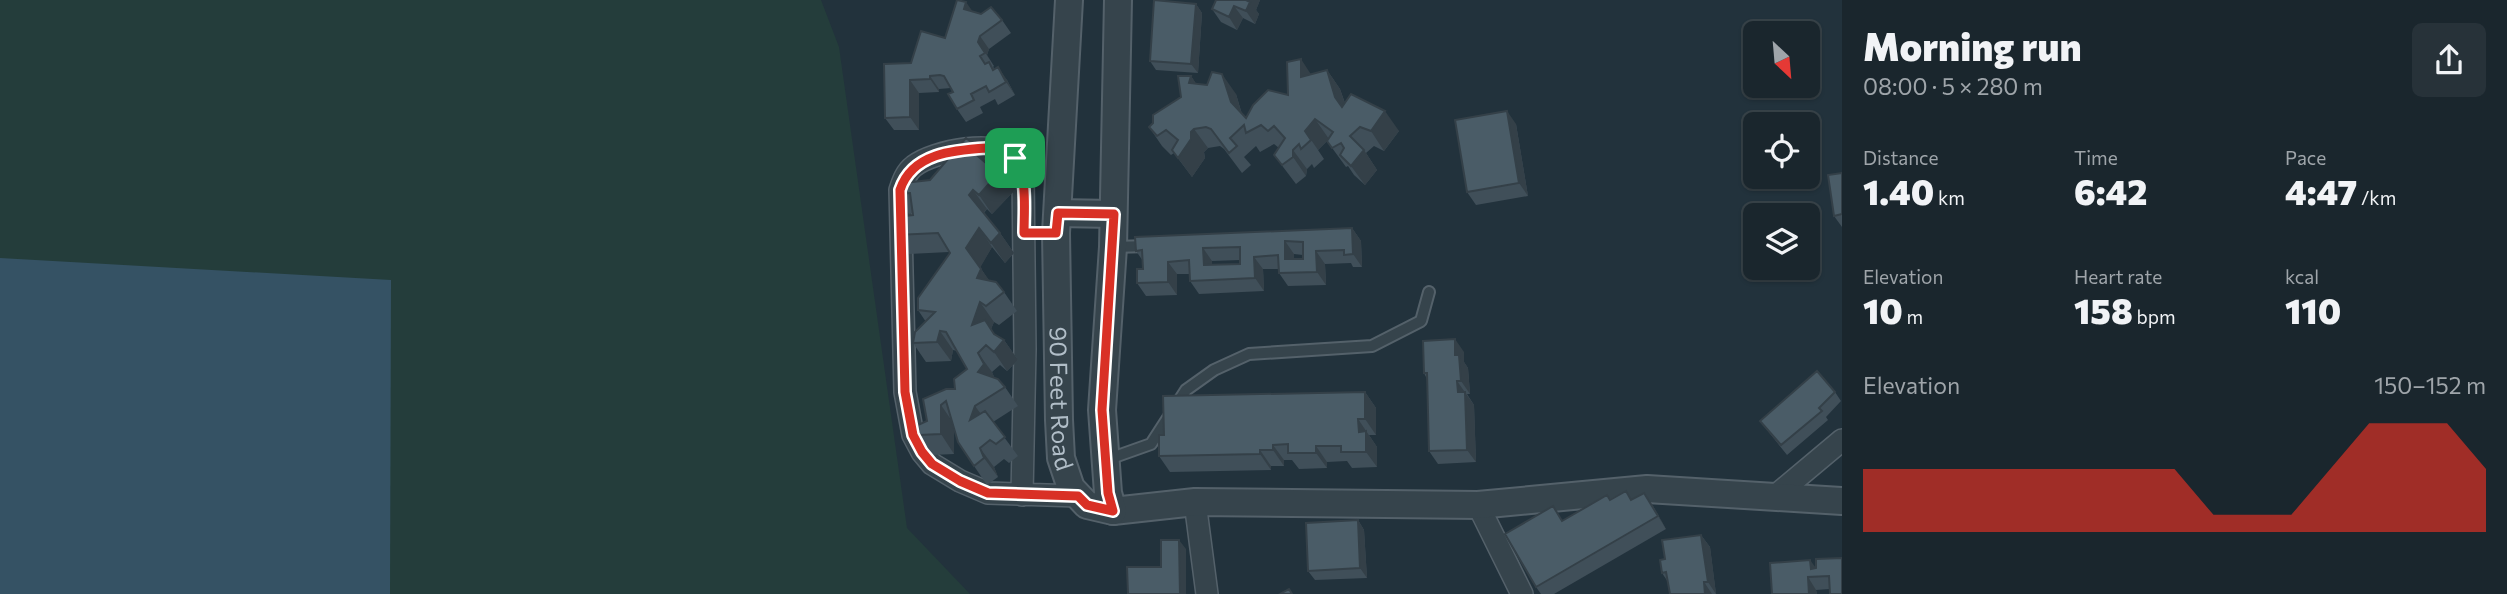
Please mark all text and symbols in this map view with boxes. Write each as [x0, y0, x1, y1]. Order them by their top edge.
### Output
north arrow [1743, 21, 1820, 98]
map controls [1743, 21, 1820, 280]
text: Morning run [1863, 22, 2082, 69]
button: share [2412, 23, 2486, 97]
text: 08:00 · 5 × 280 m [1863, 72, 2043, 100]
button: locate [1743, 112, 1820, 189]
pin [985, 128, 1045, 188]
icon: arrive [996, 139, 1034, 177]
text: Distance [1863, 146, 1939, 169]
text: Time [2074, 146, 2118, 169]
text: Pace [2285, 146, 2326, 169]
text: 1.40 [1863, 169, 1934, 212]
text: 6:42 [2074, 169, 2147, 212]
text: 4:47 [2285, 169, 2357, 212]
text: km [1934, 186, 1965, 209]
text: /km [2357, 186, 2396, 209]
button: layers [1743, 203, 1820, 280]
text: Elevation [1863, 265, 1943, 288]
text: Heart rate [2074, 265, 2162, 288]
text: kcal [2285, 265, 2319, 288]
text: 10 [1863, 288, 1903, 331]
text: 158 [2074, 288, 2133, 331]
text: 110 [2285, 288, 2341, 331]
text: m [1903, 305, 1923, 328]
text: bpm [2133, 305, 2176, 328]
street label: 90 Feet Road [1045, 326, 1080, 474]
text: Elevation [1863, 371, 1960, 399]
text: 150–152 m [2374, 371, 2486, 399]

